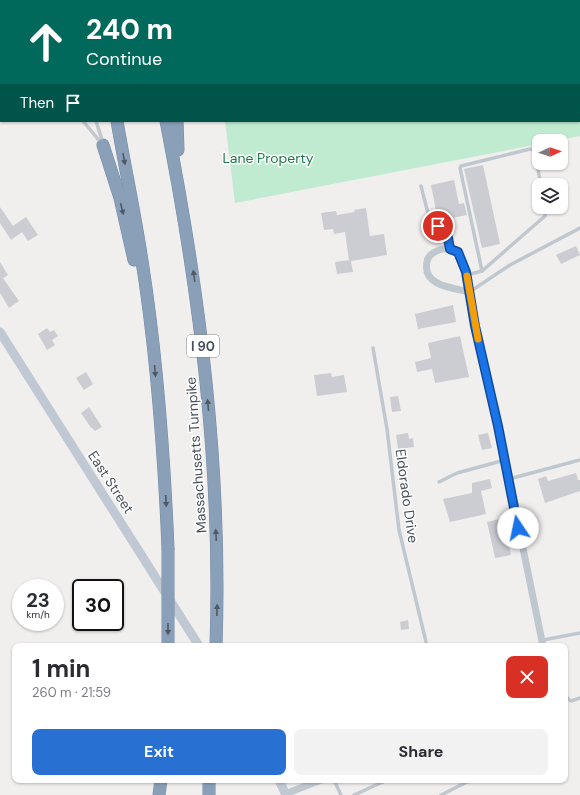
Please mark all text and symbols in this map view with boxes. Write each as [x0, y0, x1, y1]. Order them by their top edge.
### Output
text: 240 m [86, 11, 173, 48]
icon: ahead [20, 16, 72, 68]
text: Continue [86, 47, 162, 71]
icon: arrive [62, 92, 84, 114]
text: Then [20, 93, 54, 113]
north arrow [532, 134, 568, 170]
map controls [532, 134, 568, 214]
park label: Lane Property [222, 149, 314, 167]
one-way arrow [121, 153, 127, 165]
button: layers [532, 178, 568, 214]
one-way arrow [120, 203, 126, 215]
pin [421, 209, 455, 243]
icon: arrive [427, 215, 449, 237]
one-way arrow [191, 270, 197, 282]
road number: I 90 [187, 335, 219, 357]
one-way arrow [152, 365, 159, 377]
street label: Massachusetts Turnpike [182, 376, 210, 534]
one-way arrow [205, 399, 212, 411]
street label: East Street [84, 447, 138, 517]
street label: Eldorado Drive [391, 448, 423, 544]
one-way arrow [163, 494, 169, 507]
position arrow [497, 507, 539, 549]
one-way arrow [213, 529, 220, 541]
speed limit sign: 30 [72, 579, 124, 631]
text: 23 [26, 587, 50, 613]
one-way arrow [214, 603, 220, 616]
text: km/h [26, 608, 50, 621]
one-way arrow [165, 623, 171, 636]
text: 1 min [32, 653, 90, 684]
button: close [506, 656, 548, 698]
text: 260 m · 21:59 [32, 684, 111, 701]
button: Exit [32, 729, 286, 775]
button: Share [294, 729, 548, 775]

